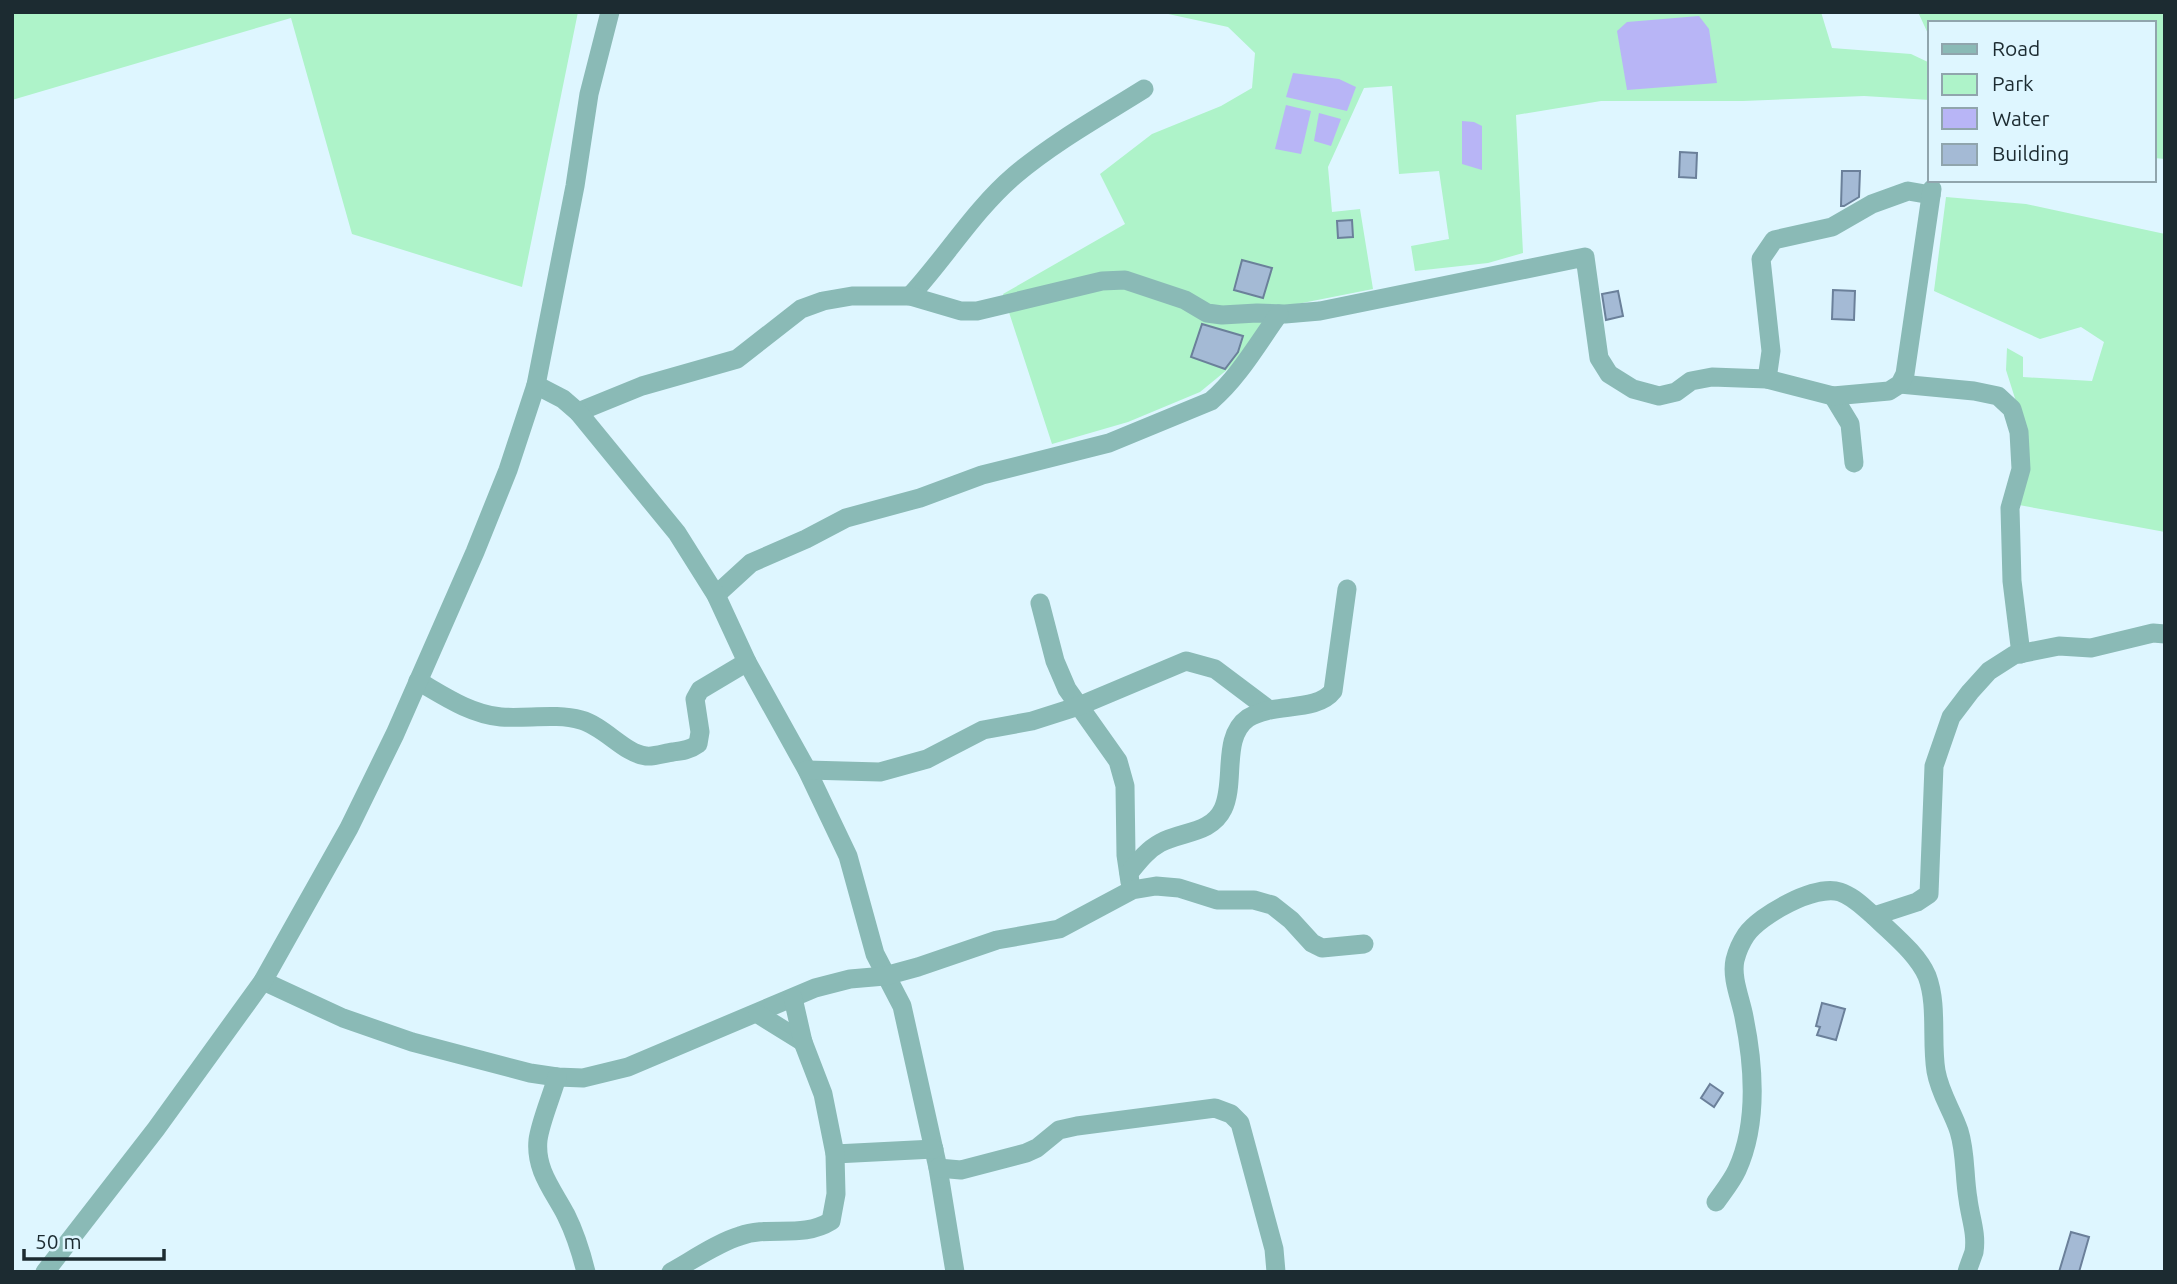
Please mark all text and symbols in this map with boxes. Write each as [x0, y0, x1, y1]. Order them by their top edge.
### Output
legend [1928, 21, 2156, 182]
text: Road [1992, 36, 2040, 60]
text: Park [1992, 71, 2034, 95]
text: Water [1992, 106, 2050, 130]
text: Building [1992, 141, 2069, 165]
scale bar [24, 1218, 164, 1262]
text: 50 m [35, 1229, 82, 1253]

